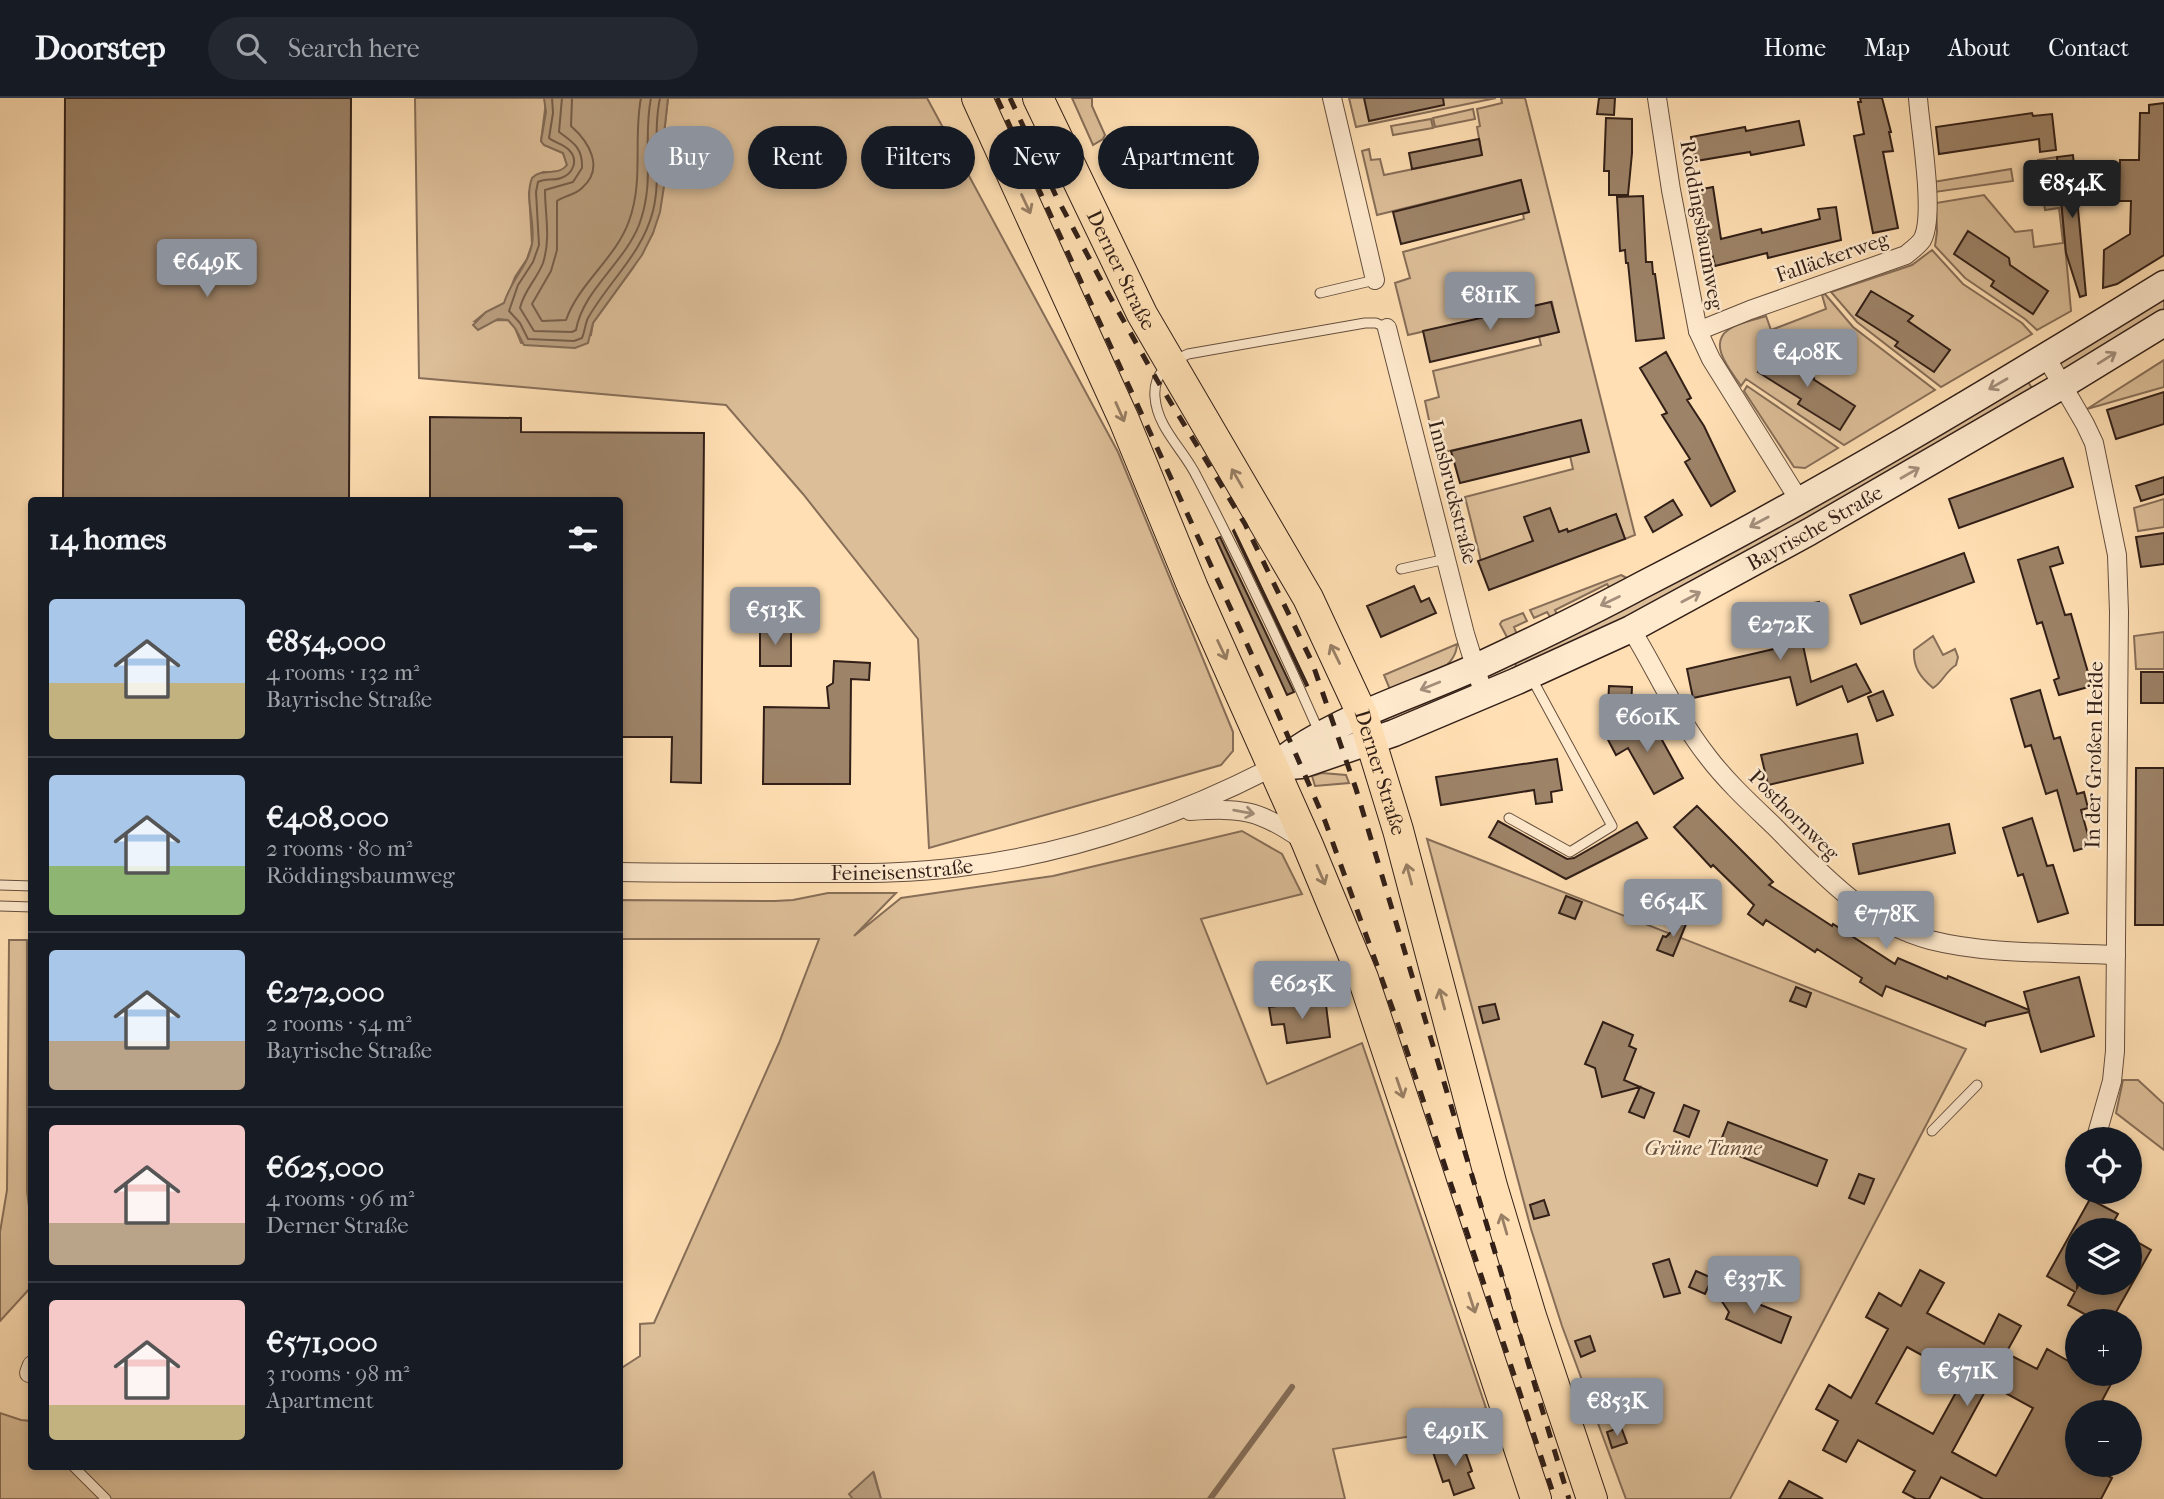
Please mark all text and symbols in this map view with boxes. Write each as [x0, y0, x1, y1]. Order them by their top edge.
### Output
search box [208, 17, 698, 80]
text: Doorstep [35, 29, 166, 68]
icon: search [232, 29, 270, 67]
text: Search here [288, 33, 420, 64]
text: Home [1764, 34, 1826, 62]
text: Map [1864, 34, 1910, 62]
text: About [1948, 34, 2010, 62]
text: Contact [2048, 34, 2129, 62]
chip: Buy [644, 126, 734, 189]
chip: Rent [748, 126, 847, 189]
chip: Filters [861, 126, 975, 189]
chip: New [989, 126, 1084, 189]
chip: Apartment [1098, 126, 1259, 189]
street label: Röddingsbaumweg [1675, 138, 1729, 313]
pin: €854K [2023, 160, 2121, 220]
text: €854K [2039, 169, 2105, 196]
one-way arrow [1020, 193, 1033, 215]
street label: Derner Straße [1082, 206, 1161, 334]
street label: Falläckerweg [1772, 226, 1893, 288]
pin: €649K [158, 240, 256, 299]
text: €649K [173, 248, 241, 275]
pin: €811K [1441, 272, 1539, 332]
text: €811K [1461, 281, 1519, 308]
pin: €408K [1758, 330, 1856, 389]
text: €408K [1773, 338, 1841, 365]
one-way arrow [2096, 350, 2116, 364]
one-way arrow [1989, 377, 2009, 391]
one-way arrow [1114, 400, 1127, 422]
street label: Innsbruckstraße [1423, 417, 1483, 567]
one-way arrow [1900, 465, 1920, 479]
one-way arrow [1230, 468, 1244, 488]
street label: Bayrische Straße [1743, 480, 1887, 576]
one-way arrow [1749, 515, 1769, 529]
icon: filters [564, 520, 602, 558]
text: 14 homes [49, 522, 166, 557]
pin: €513K [726, 588, 824, 647]
one-way arrow [1681, 590, 1701, 604]
one-way arrow [1600, 595, 1621, 608]
text: €513K [746, 596, 804, 623]
pin: €272K [1731, 602, 1829, 662]
text: €272K [1747, 611, 1813, 638]
text: €854,000 [266, 624, 386, 659]
icon: home [105, 627, 189, 711]
one-way arrow [1216, 639, 1229, 660]
one-way arrow [1328, 644, 1341, 665]
text: 4 rooms · 132 m² [266, 659, 420, 686]
street label: In der Großen Heide [2080, 661, 2108, 849]
one-way arrow [1419, 680, 1441, 693]
text: Bayrische Straße [266, 686, 432, 713]
pin: €601K [1598, 694, 1696, 754]
text: €601K [1615, 703, 1679, 730]
street label: Derner Straße [1350, 707, 1411, 838]
street label: Posthornweg [1744, 765, 1845, 866]
text: €408,000 [266, 800, 389, 835]
icon: home [105, 803, 189, 887]
one-way arrow [1232, 805, 1255, 819]
text: 2 rooms · 80 m² [266, 835, 413, 862]
street label: Feineisenstraße [831, 853, 975, 885]
text: Röddingsbaumweg [266, 862, 455, 889]
one-way arrow [1315, 863, 1328, 885]
one-way arrow [1402, 863, 1415, 886]
pin: €654K [1624, 880, 1722, 939]
text: €654K [1640, 888, 1706, 915]
pin: €778K [1837, 892, 1935, 951]
text: €778K [1854, 900, 1918, 927]
pin: €625K [1253, 962, 1351, 1021]
text: €625K [1270, 970, 1334, 997]
text: €272,000 [266, 975, 385, 1010]
icon: home [105, 978, 189, 1062]
one-way arrow [1435, 989, 1448, 1011]
text: 2 rooms · 54 m² [266, 1010, 412, 1037]
text: Bayrische Straße [266, 1037, 432, 1064]
one-way arrow [1394, 1076, 1407, 1098]
map controls [2065, 1127, 2142, 1477]
button: locate [2065, 1127, 2142, 1204]
park label: Grüne Tanne [1644, 1136, 1762, 1160]
text: €625,000 [266, 1150, 384, 1185]
icon: home [105, 1153, 189, 1237]
text: 4 rooms · 96 m² [266, 1185, 415, 1212]
text: Derner Straße [266, 1212, 409, 1239]
one-way arrow [1496, 1213, 1509, 1235]
button: layers [2065, 1218, 2142, 1295]
pin: €337K [1705, 1256, 1803, 1316]
text: €337K [1724, 1265, 1784, 1292]
one-way arrow [1467, 1292, 1479, 1314]
button: + [2065, 1309, 2142, 1386]
text: €571,000 [266, 1325, 378, 1360]
icon: home [105, 1328, 189, 1412]
pin: €571K [1918, 1348, 2016, 1408]
text: €571K [1937, 1357, 1997, 1384]
text: 3 rooms · 98 m² [266, 1360, 410, 1387]
pin: €853K [1568, 1378, 1666, 1438]
text: Apartment [266, 1387, 374, 1414]
text: €853K [1586, 1387, 1648, 1414]
button: − [2065, 1400, 2142, 1477]
pin: €491K [1406, 1408, 1504, 1468]
text: €491K [1423, 1417, 1487, 1444]

